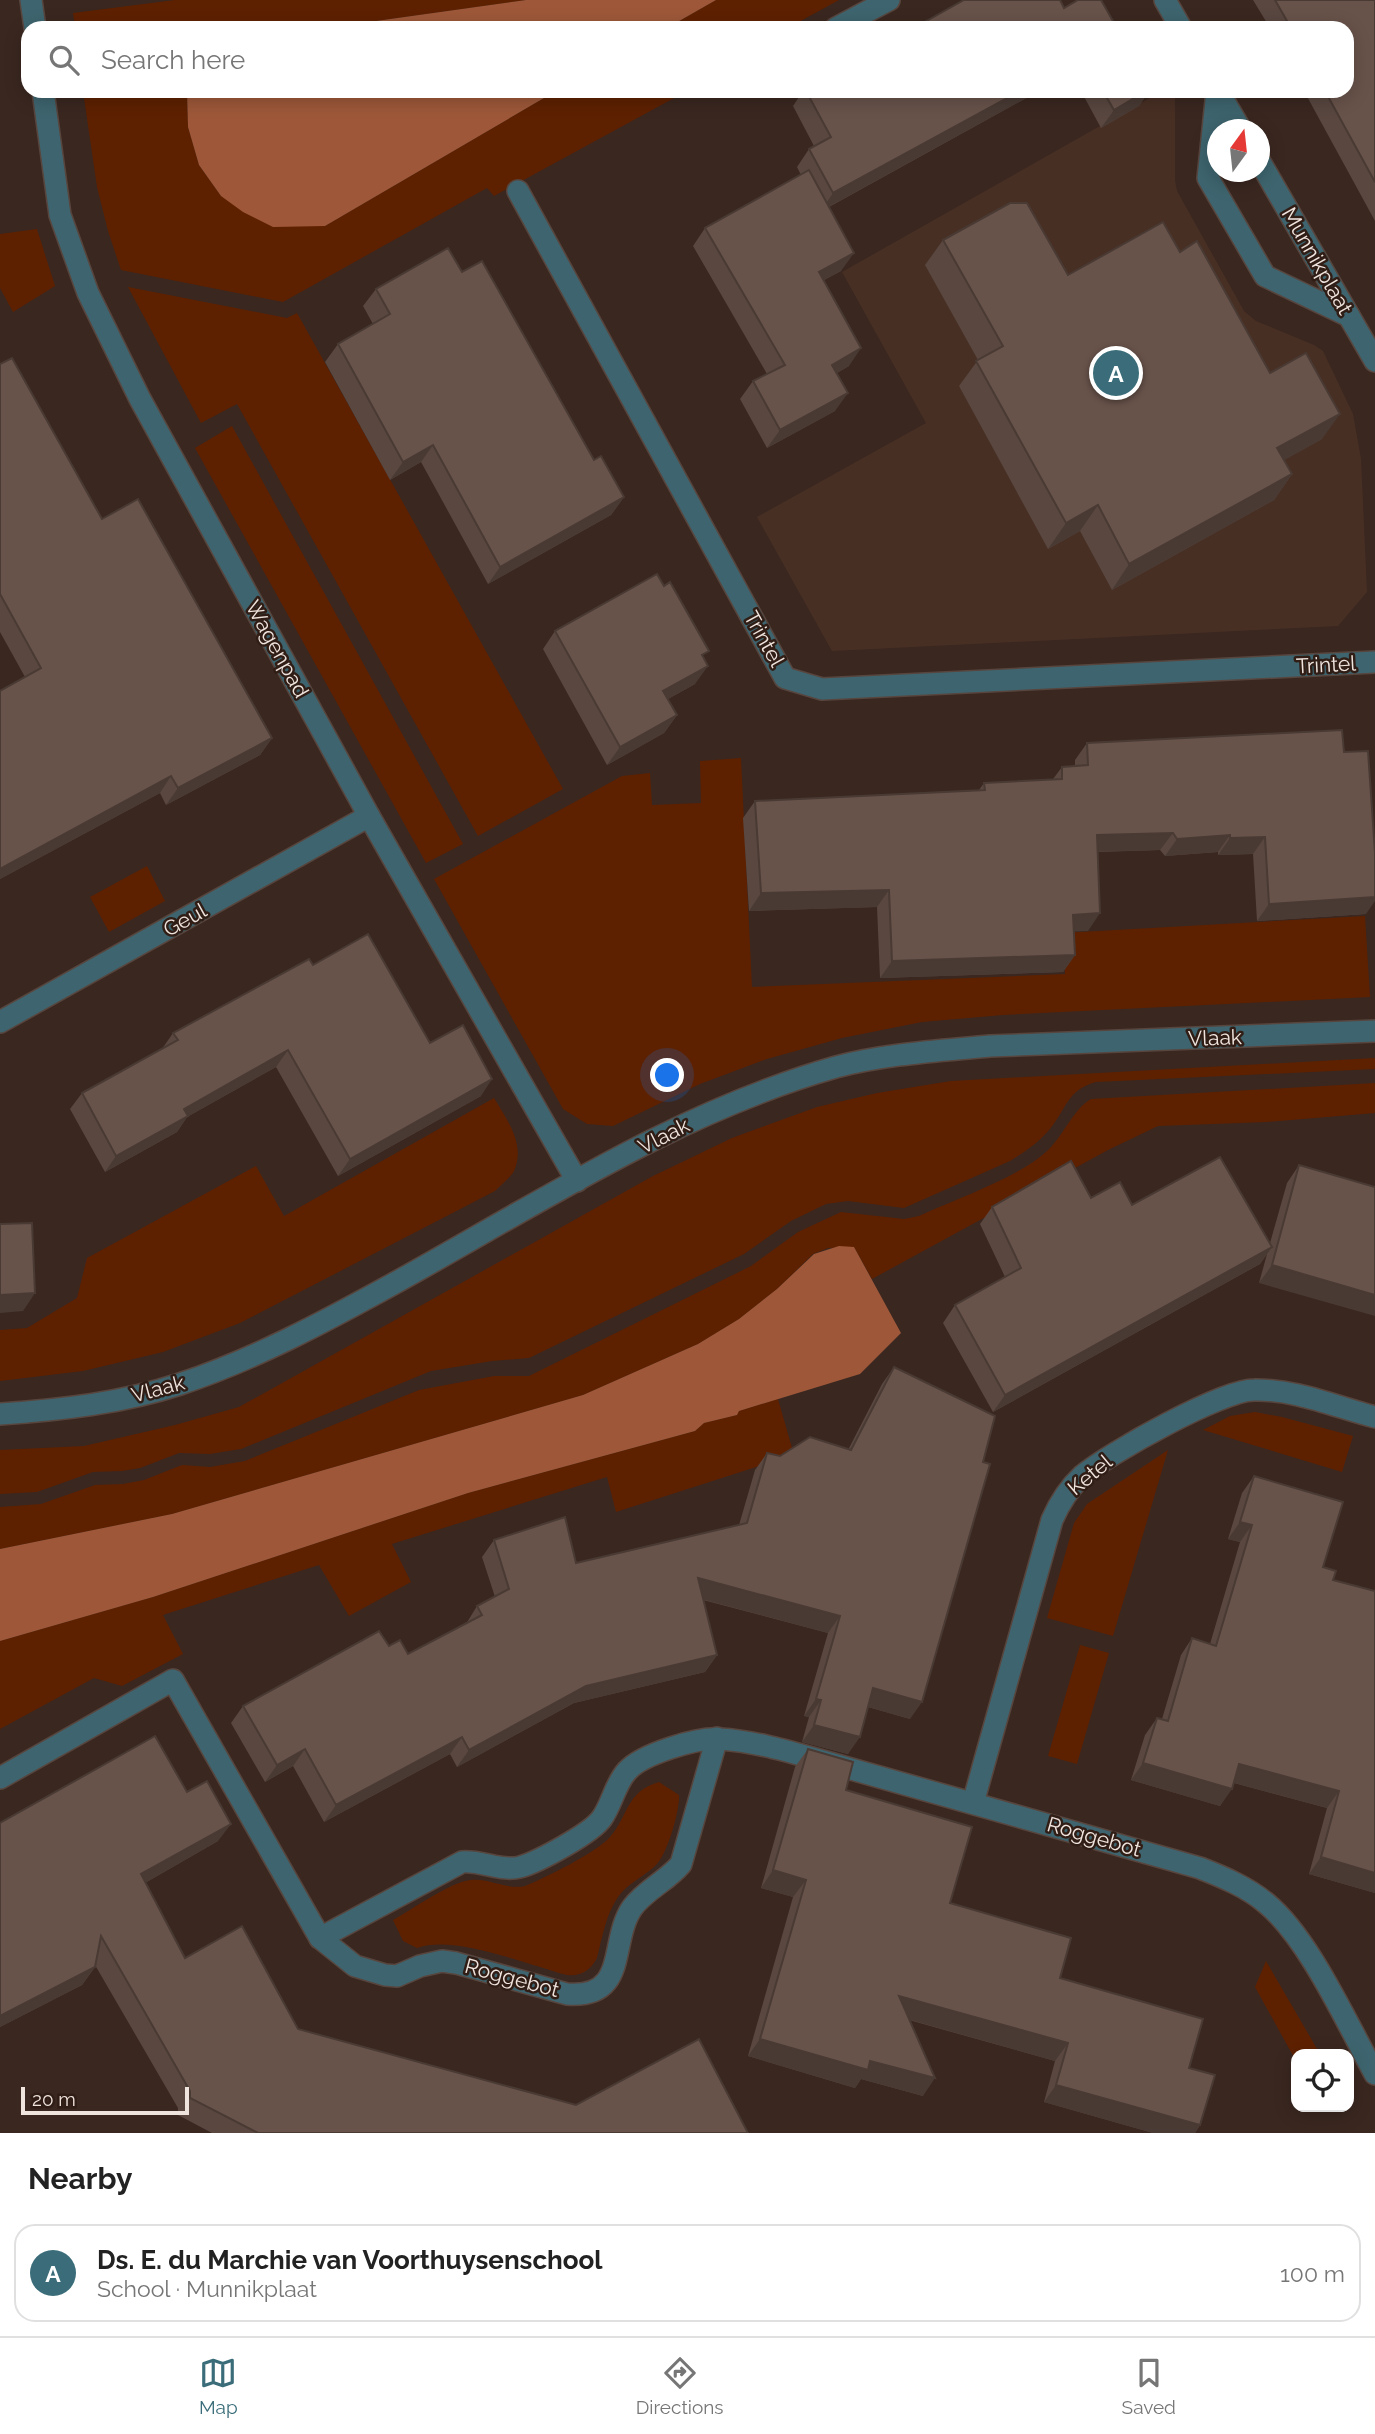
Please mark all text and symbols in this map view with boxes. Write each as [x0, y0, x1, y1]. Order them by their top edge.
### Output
search box [21, 21, 1354, 98]
icon: search [45, 41, 83, 79]
text: Search here [101, 45, 245, 75]
north arrow [1207, 119, 1270, 182]
street label: Munnikplaat [1277, 203, 1358, 319]
pin: A [1093, 347, 1139, 399]
street label: Wagenpad [240, 596, 314, 702]
street label: Trintel [739, 606, 790, 671]
street label: Trintel [1295, 650, 1357, 679]
street label: Geul [159, 897, 211, 942]
street label: Vlaak [1188, 1024, 1242, 1051]
your location [650, 1058, 684, 1092]
street label: Vlaak [634, 1112, 694, 1159]
street label: Vlaak [129, 1369, 187, 1408]
street label: Ketel [1062, 1449, 1117, 1500]
street label: Roggebot [1044, 1811, 1144, 1862]
street label: Roggebot [462, 1953, 562, 2002]
map controls [1291, 2049, 1354, 2112]
button: locate [1291, 2049, 1354, 2112]
scale bar [21, 2084, 189, 2116]
text: 20 m [32, 2088, 76, 2110]
text: Nearby [28, 2161, 132, 2196]
text: Ds. E. du Marchie van Voorthuysenschool [97, 2245, 603, 2275]
text: A [45, 2260, 61, 2287]
text: 100 m [1280, 2260, 1345, 2287]
text: School · Munnikplaat [97, 2275, 317, 2302]
tab: Map [199, 2354, 238, 2418]
tab: Directions [636, 2354, 724, 2418]
tab: Saved [1122, 2354, 1176, 2418]

